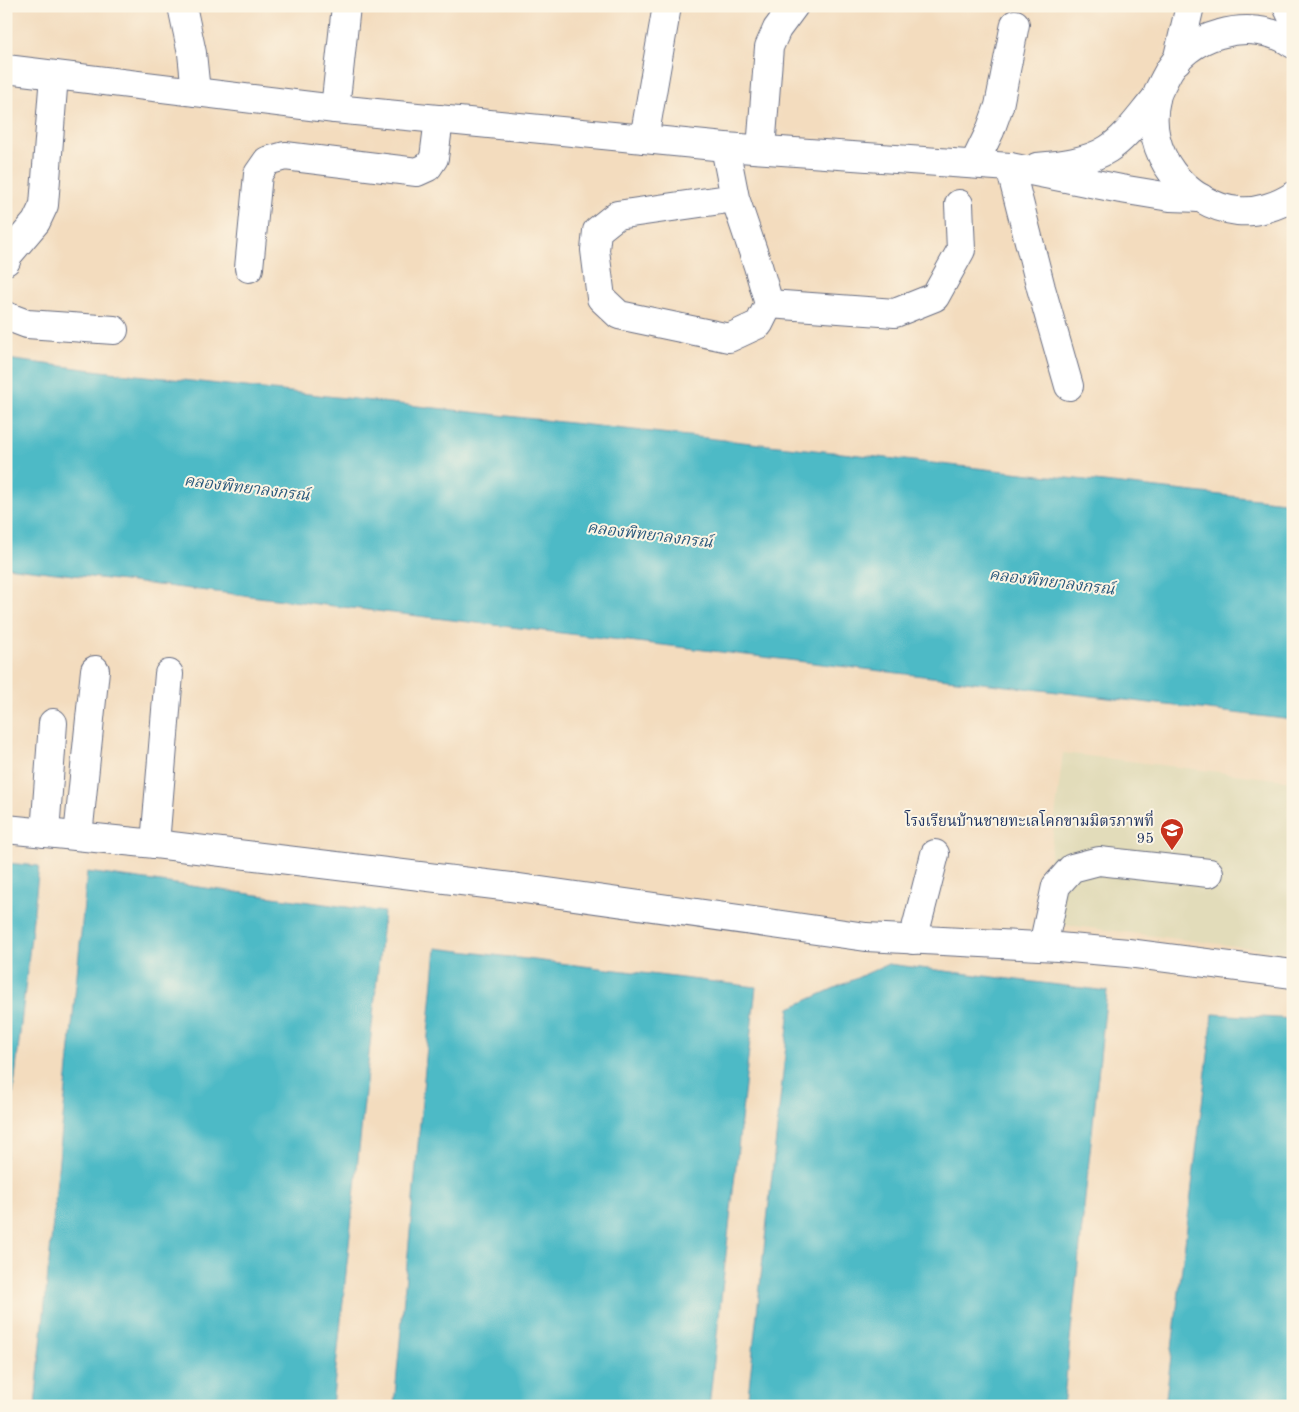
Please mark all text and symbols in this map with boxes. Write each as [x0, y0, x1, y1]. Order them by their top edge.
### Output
water label: คลองพิทยาลงกรณ์ [183, 470, 313, 505]
water label: คลองพิทยาลงกรณ์ [586, 517, 716, 552]
water label: คลองพิทยาลงกรณ์ [988, 564, 1118, 599]
place label: โรงเรียนบ้านชายทะเลโคกขามมิตรภาพที่ 95 [904, 810, 1154, 847]
school or university icon: โรงเรียนบ้านชายทะเลโคกขามมิตรภาพที่ 95 [1159, 817, 1185, 851]

